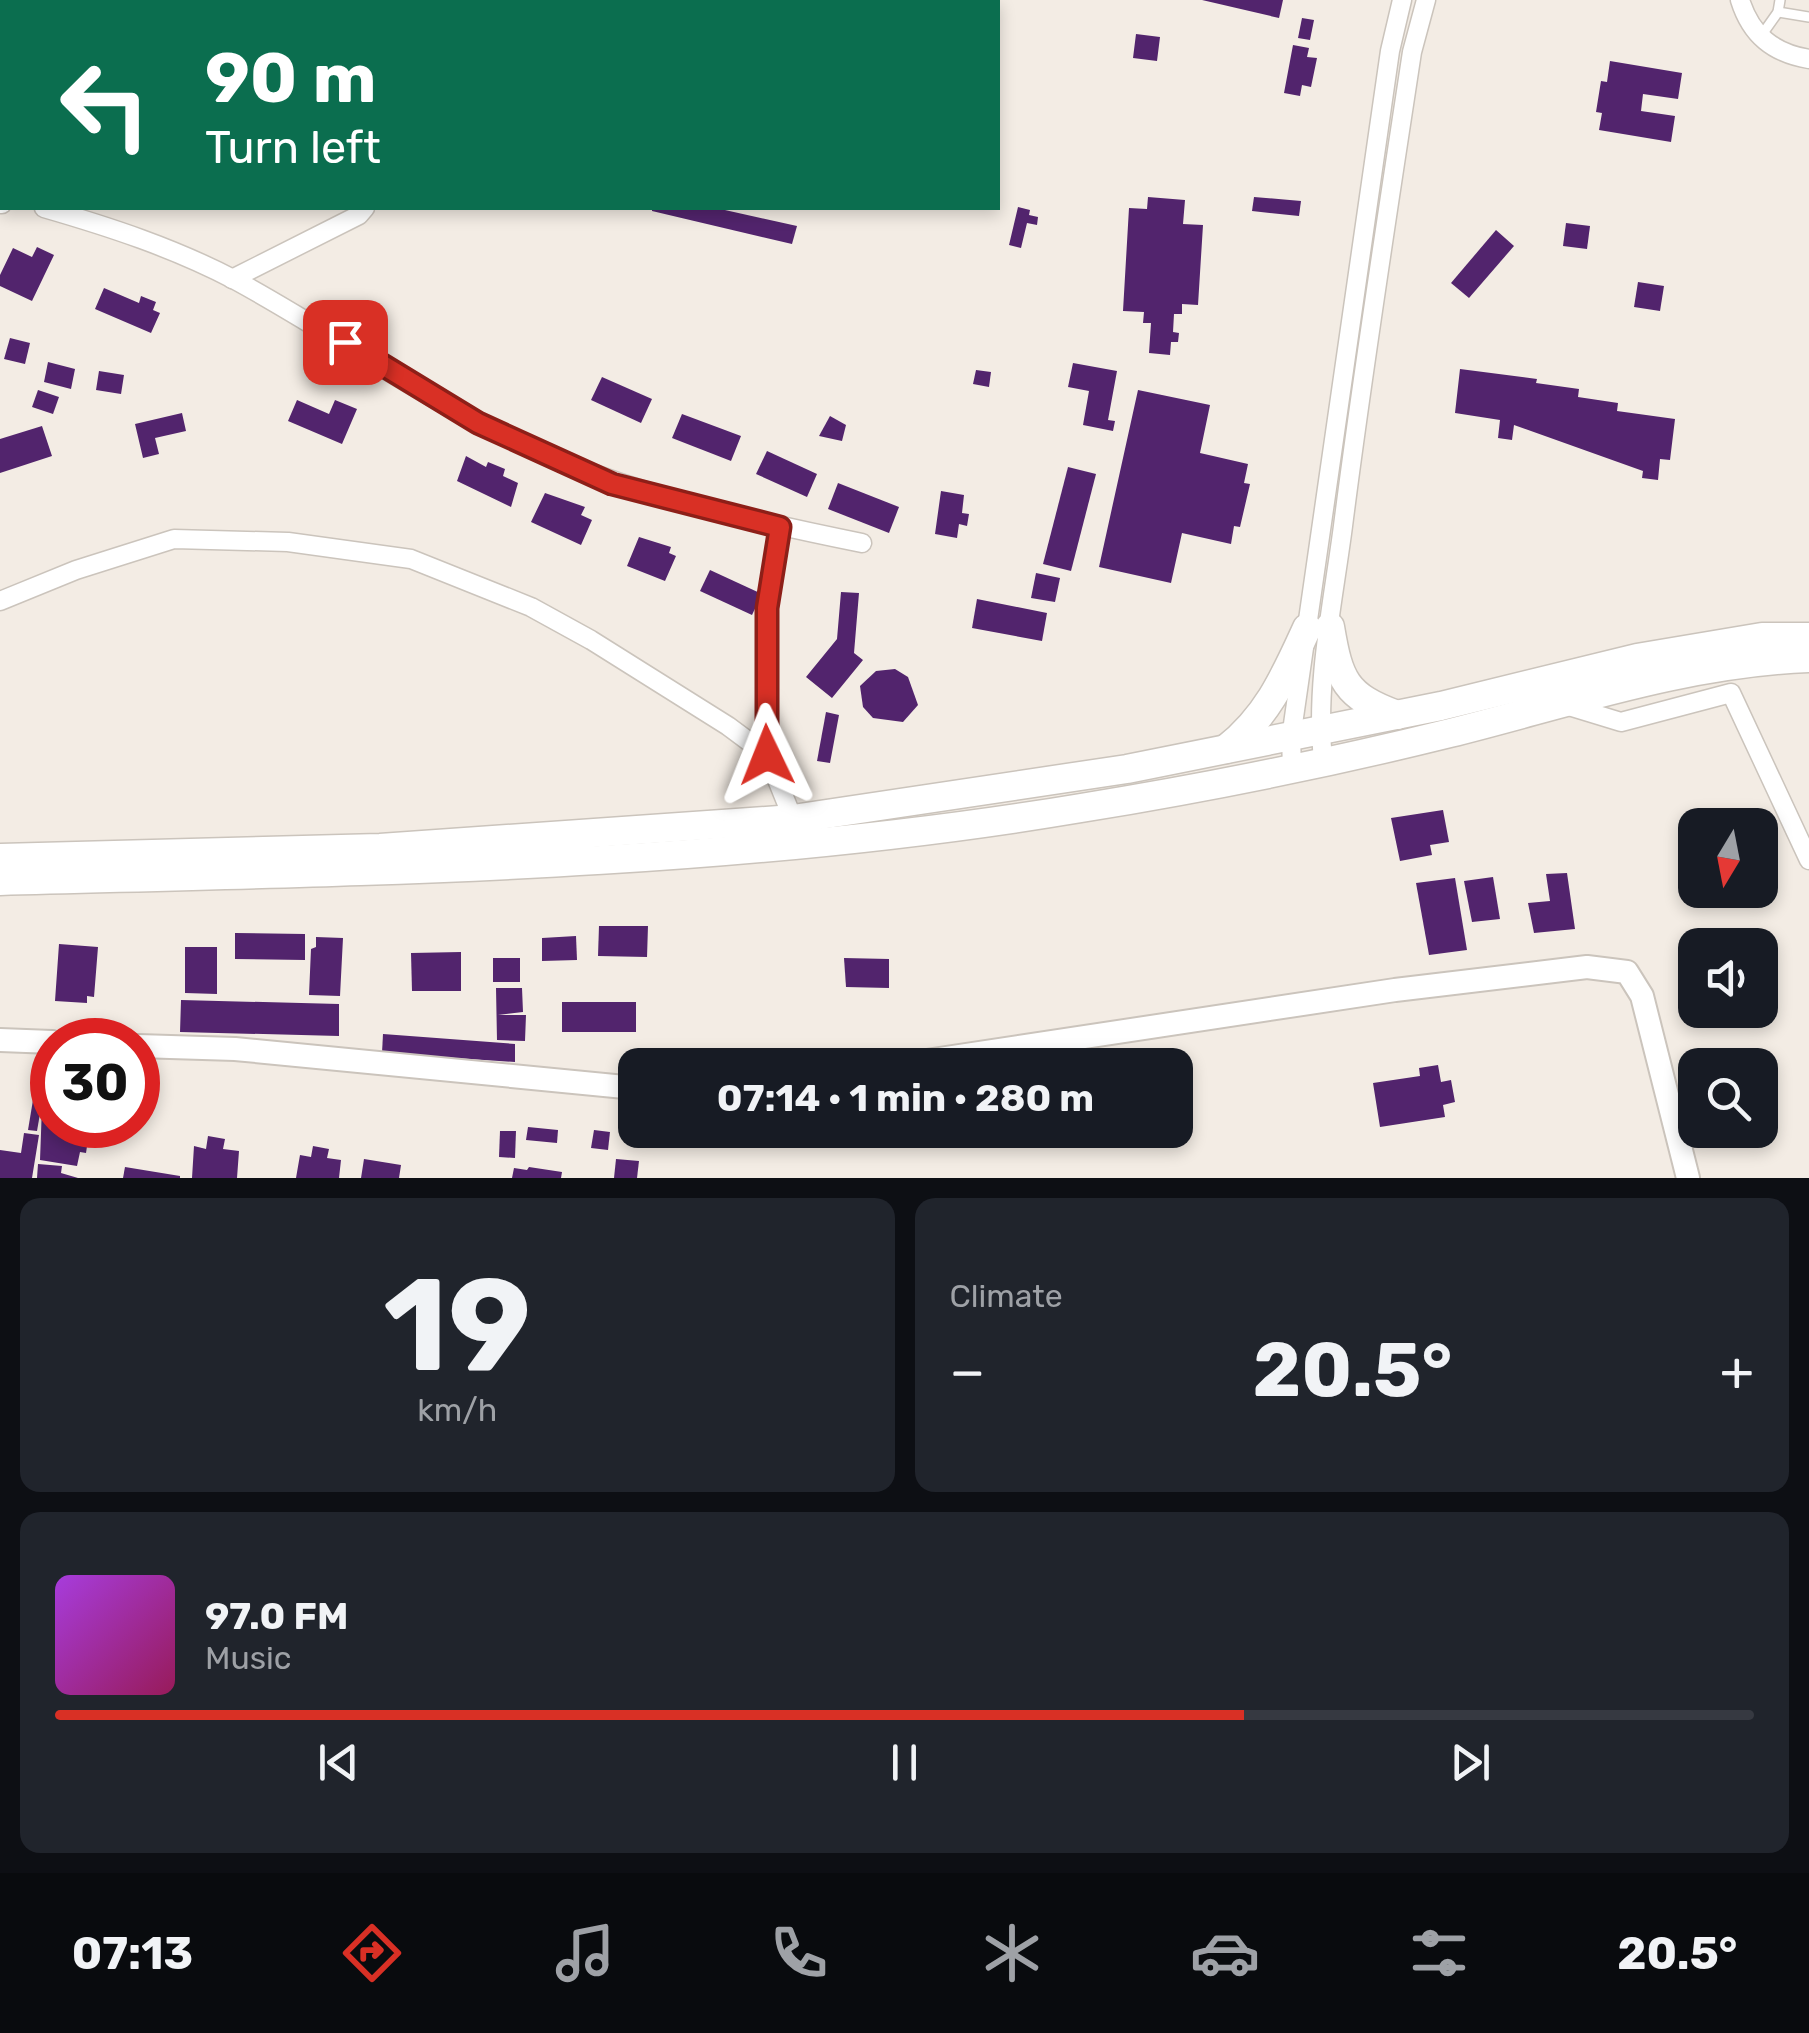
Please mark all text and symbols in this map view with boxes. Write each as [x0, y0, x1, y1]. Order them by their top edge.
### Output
text: 90 m [205, 37, 377, 120]
icon: left [40, 40, 170, 170]
text: Turn left [205, 121, 381, 174]
pin [303, 300, 388, 385]
icon: arrive [318, 315, 373, 370]
position arrow [715, 703, 819, 807]
north arrow [1678, 808, 1778, 908]
map controls [1678, 808, 1778, 1148]
button: sound [1678, 928, 1778, 1028]
speed limit sign: 30 [30, 1018, 160, 1148]
button: search [1678, 1048, 1778, 1148]
text: 07:14 · 1 min · 280 m [717, 1075, 1094, 1121]
text: 19 [383, 1248, 531, 1403]
text: Climate [950, 1277, 1063, 1315]
text: 20.5° [1253, 1326, 1452, 1415]
text: − [950, 1339, 985, 1404]
text: + [1720, 1339, 1754, 1404]
text: km/h [417, 1391, 497, 1429]
text: 97.0 FM [205, 1593, 348, 1639]
text: Music [205, 1639, 291, 1677]
icon: previous [311, 1735, 366, 1790]
icon: pause [877, 1735, 932, 1790]
icon: next [1443, 1735, 1498, 1790]
icon: directions [337, 1918, 407, 1988]
icon: music [550, 1918, 620, 1988]
icon: phone [764, 1918, 834, 1988]
icon: climate [977, 1918, 1047, 1988]
icon: car [1190, 1918, 1260, 1988]
icon: filters [1404, 1918, 1474, 1988]
text: 07:13 [72, 1927, 193, 1980]
text: 20.5° [1617, 1927, 1737, 1980]

